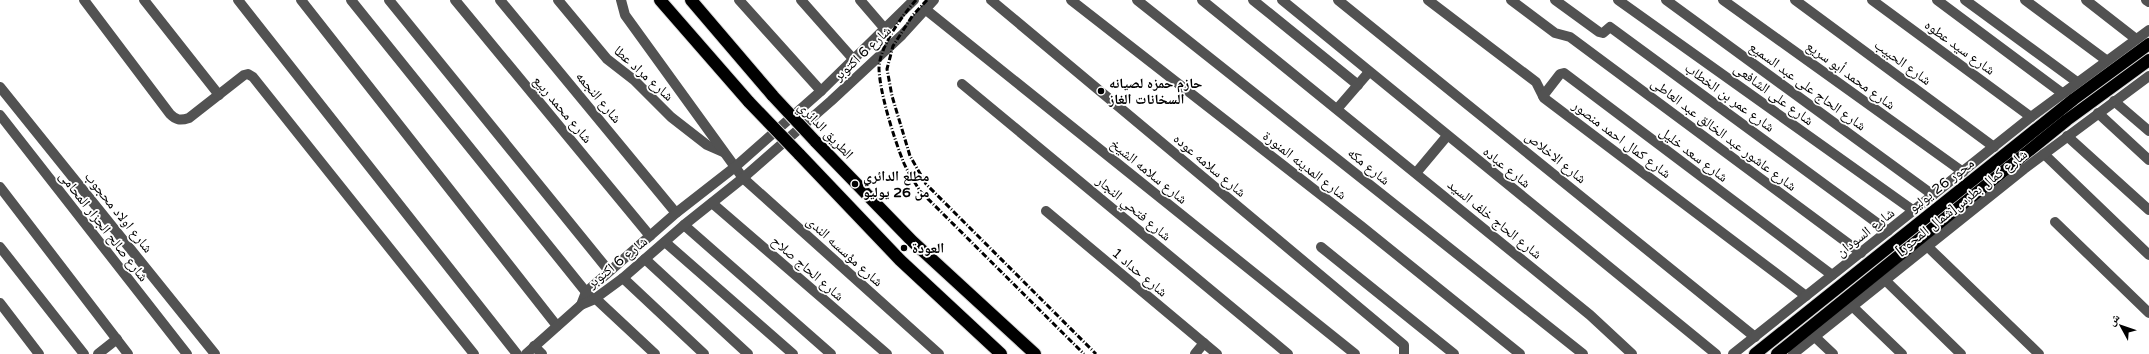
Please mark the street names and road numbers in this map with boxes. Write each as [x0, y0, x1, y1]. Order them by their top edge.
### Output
street label: شارع سيد عطوه [1921, 16, 1998, 79]
street label: شارع 6 اكتوبر [829, 22, 895, 86]
street label: شارع الحبيب [1870, 36, 1935, 90]
street label: شارع محمد أبو سريع [1802, 37, 1898, 114]
street label: شارع الحاج على عبد السميع [1745, 38, 1869, 135]
street label: شارع مراد عطا [610, 42, 677, 105]
street label: شارع عمر بن الخطاب [1681, 59, 1778, 136]
street label: شارع على الشافعى [1730, 60, 1817, 130]
street label: شارع النجمه [571, 68, 625, 127]
street label: شارع محمد ربيع [529, 72, 596, 147]
street label: شارع عاشور عبد الخالق عبد العاطى [1647, 74, 1800, 195]
street label: شارع كمال احمد منصور [1568, 96, 1674, 183]
street label: الطريق الدائري [792, 98, 857, 164]
street label: شارع سعد خليل [1656, 123, 1731, 186]
street label: شارع المدينه المنورة [1259, 127, 1350, 204]
street label: شارع الاخلاص [1521, 128, 1590, 188]
street label: شارع سلامه عوده [1169, 130, 1249, 201]
street label: شارع سلامه الشيخ [1106, 135, 1191, 208]
street label: شارع عباده [1479, 143, 1534, 193]
street label: شارع مكه [1344, 144, 1393, 189]
street label: شارع كمال بطرس[شمال المحور] [1892, 146, 2031, 260]
street label: محور 26 يوليو [1905, 155, 1977, 216]
street label: شارع صالح الجزار المحامى [54, 168, 152, 285]
street label: شارع اولاد محجوب [80, 168, 156, 257]
street label: شارع فتحي النجار [1090, 172, 1175, 247]
street label: شارع الحاج خلف السيد [1443, 176, 1545, 263]
street label: شارع السودان [1833, 204, 1899, 261]
street label: شارع مؤسسه الندى [802, 212, 887, 291]
street label: شارع الحاج صلاح [767, 232, 847, 305]
street label: شارع 6 اكتوبر [583, 233, 652, 293]
street label: شارع حداد 1 [1108, 244, 1171, 301]

